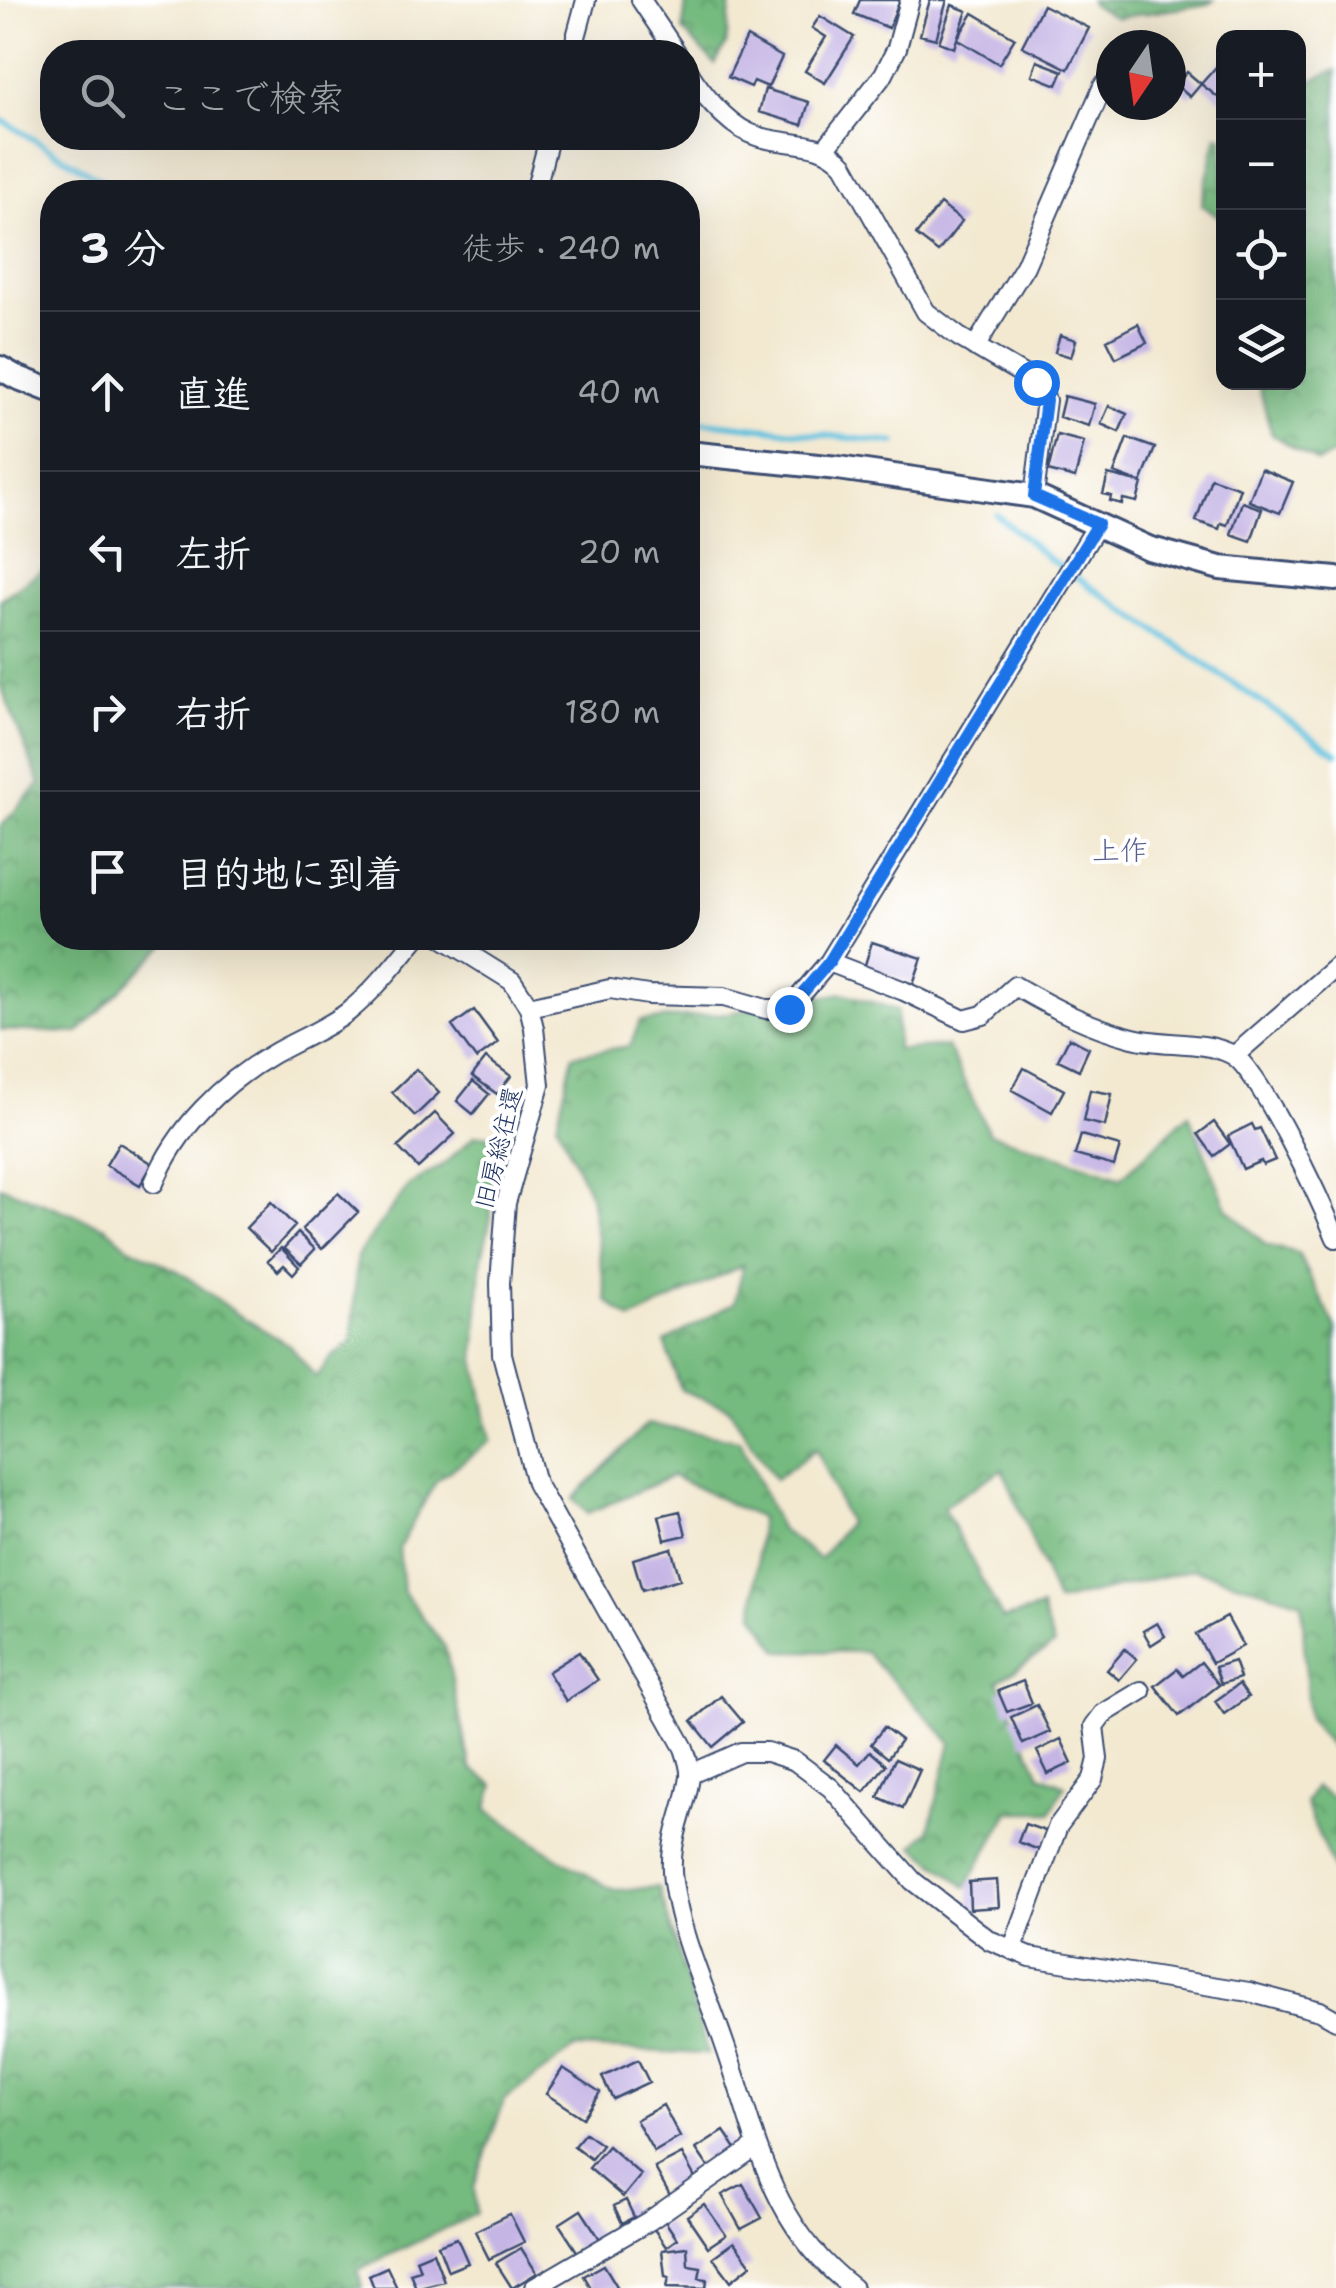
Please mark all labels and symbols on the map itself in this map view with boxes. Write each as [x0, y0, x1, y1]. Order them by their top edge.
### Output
north arrow [1096, 30, 1186, 120]
route start [1014, 360, 1060, 406]
district label: 上作 [1092, 831, 1148, 869]
route end [767, 987, 813, 1033]
street label: 旧房総往還 [466, 1083, 530, 1213]

